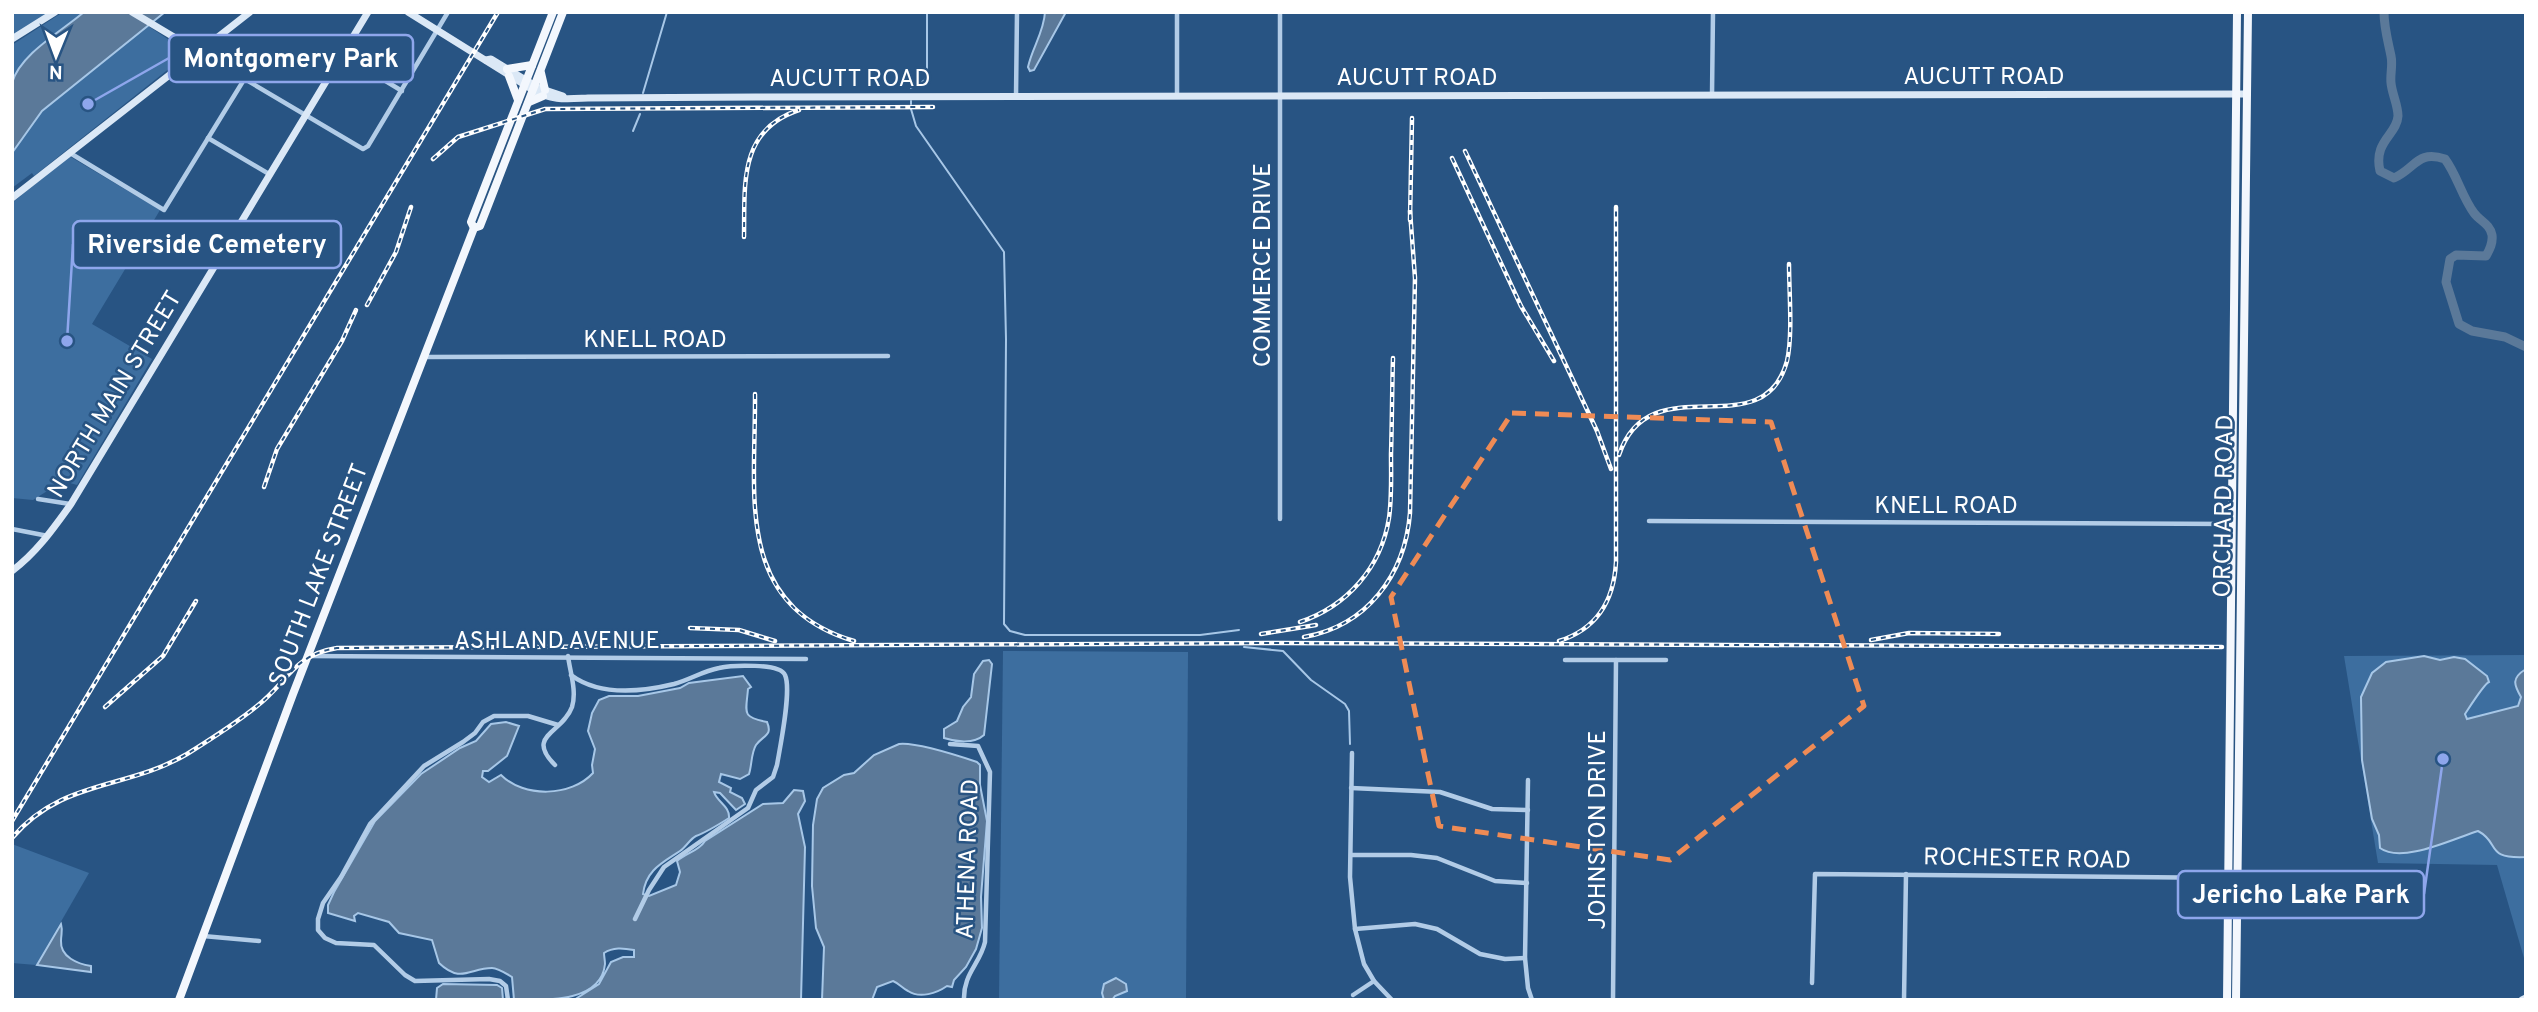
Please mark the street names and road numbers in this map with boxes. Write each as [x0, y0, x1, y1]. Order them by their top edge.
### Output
street label: AUCUTT ROAD [1903, 63, 2065, 93]
street label: AUCUTT ROAD [1336, 64, 1498, 94]
street label: AUCUTT ROAD [769, 65, 931, 95]
street label: COMMERCE DRIVE [1249, 163, 1279, 367]
street label: NORTH MAIN STREET [42, 286, 189, 504]
street label: KNELL ROAD [583, 326, 727, 356]
street label: ORCHARD ROAD [2208, 414, 2242, 598]
street label: SOUTH LAKE STREET [263, 460, 376, 692]
street label: KNELL ROAD [1874, 492, 2018, 522]
street label: ASHLAND AVENUE [454, 627, 660, 657]
street label: JOHNSTON DRIVE [1584, 730, 1614, 930]
street label: ATHENA ROAD [951, 778, 987, 940]
street label: ROCHESTER ROAD [1923, 843, 2131, 877]

